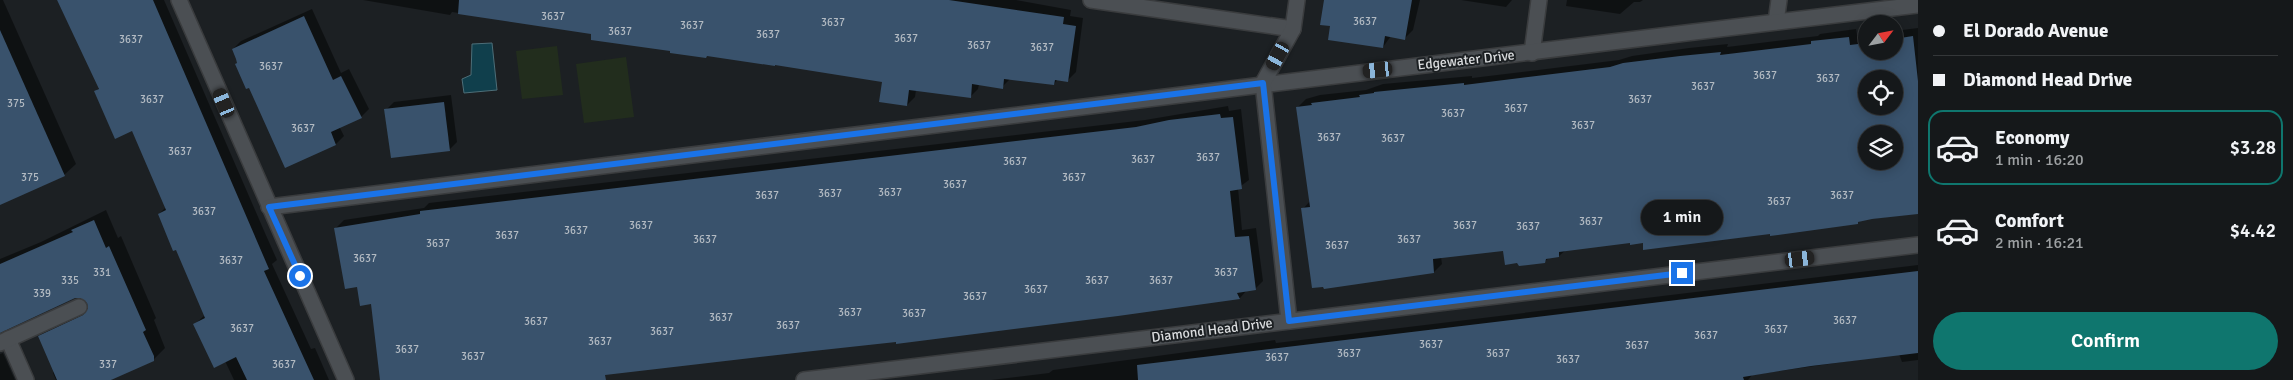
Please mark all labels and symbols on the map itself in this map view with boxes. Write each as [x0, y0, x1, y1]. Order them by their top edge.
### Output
house number: 3637 [541, 10, 565, 23]
house number: 3637 [1353, 15, 1377, 28]
north arrow [1858, 15, 1902, 60]
house number: 3637 [821, 16, 845, 29]
house number: 3637 [680, 19, 704, 32]
house number: 3637 [608, 25, 632, 38]
house number: 3637 [756, 28, 780, 41]
house number: 3637 [894, 32, 918, 45]
house number: 3637 [119, 33, 143, 46]
house number: 3637 [967, 39, 991, 52]
car [1264, 39, 1291, 73]
house number: 3637 [1030, 41, 1054, 54]
street label: Edgewater Drive [1417, 46, 1515, 74]
house number: 3637 [259, 60, 283, 73]
car [1362, 61, 1393, 79]
house number: 3637 [1753, 69, 1777, 82]
house number: 3637 [1816, 72, 1840, 85]
house number: 3637 [1691, 80, 1715, 93]
car [211, 86, 236, 120]
house number: 3637 [140, 93, 164, 106]
house number: 3637 [1628, 93, 1652, 106]
house number: 375 [7, 97, 25, 110]
house number: 3637 [1504, 102, 1528, 115]
house number: 3637 [1441, 107, 1465, 120]
house number: 3637 [1571, 119, 1595, 132]
house number: 3637 [291, 122, 315, 135]
house number: 3637 [1317, 131, 1341, 144]
house number: 3637 [1381, 132, 1405, 145]
house number: 3637 [168, 145, 192, 158]
house number: 3637 [1196, 151, 1220, 164]
house number: 3637 [1131, 153, 1155, 166]
house number: 3637 [1003, 155, 1027, 168]
house number: 375 [21, 171, 39, 184]
house number: 3637 [1062, 171, 1086, 184]
house number: 3637 [943, 178, 967, 191]
house number: 3637 [878, 186, 902, 199]
house number: 3637 [818, 187, 842, 200]
house number: 3637 [755, 189, 779, 202]
house number: 3637 [1830, 189, 1854, 202]
house number: 3637 [1767, 195, 1791, 208]
callout: 1 min [1641, 200, 1723, 236]
house number: 3637 [192, 205, 216, 218]
house number: 3637 [1579, 215, 1603, 228]
house number: 3637 [629, 219, 653, 232]
house number: 3637 [1453, 219, 1477, 232]
house number: 3637 [1516, 220, 1540, 233]
house number: 3637 [564, 224, 588, 237]
house number: 3637 [495, 229, 519, 242]
house number: 3637 [693, 233, 717, 246]
house number: 3637 [1397, 233, 1421, 246]
house number: 3637 [426, 237, 450, 250]
house number: 3637 [1325, 239, 1349, 252]
car [1784, 250, 1815, 268]
house number: 3637 [353, 252, 377, 265]
house number: 3637 [219, 254, 243, 267]
route end [1671, 262, 1693, 284]
route start [289, 265, 311, 287]
house number: 331 [93, 266, 111, 279]
house number: 3637 [1214, 266, 1238, 279]
house number: 335 [61, 274, 79, 287]
house number: 3637 [1085, 274, 1109, 287]
house number: 3637 [1149, 274, 1173, 287]
house number: 3637 [1024, 283, 1048, 296]
house number: 339 [33, 287, 51, 300]
house number: 3637 [963, 290, 987, 303]
house number: 3637 [838, 306, 862, 319]
house number: 3637 [902, 307, 926, 320]
house number: 3637 [709, 311, 733, 324]
street label: Diamond Head Drive [1150, 314, 1274, 346]
house number: 3637 [1833, 314, 1857, 327]
house number: 3637 [524, 315, 548, 328]
house number: 3637 [776, 319, 800, 332]
house number: 3637 [230, 322, 254, 335]
house number: 3637 [1764, 323, 1788, 336]
house number: 3637 [650, 325, 674, 338]
house number: 3637 [1694, 329, 1718, 342]
house number: 3637 [588, 335, 612, 348]
house number: 3637 [1419, 338, 1443, 351]
house number: 3637 [1625, 339, 1649, 352]
house number: 3637 [395, 343, 419, 356]
house number: 3637 [1337, 347, 1361, 360]
house number: 3637 [1486, 347, 1510, 360]
house number: 3637 [461, 350, 485, 363]
house number: 3637 [1265, 351, 1289, 364]
house number: 3637 [1556, 353, 1580, 366]
house number: 337 [99, 358, 117, 371]
house number: 3637 [272, 358, 296, 371]

